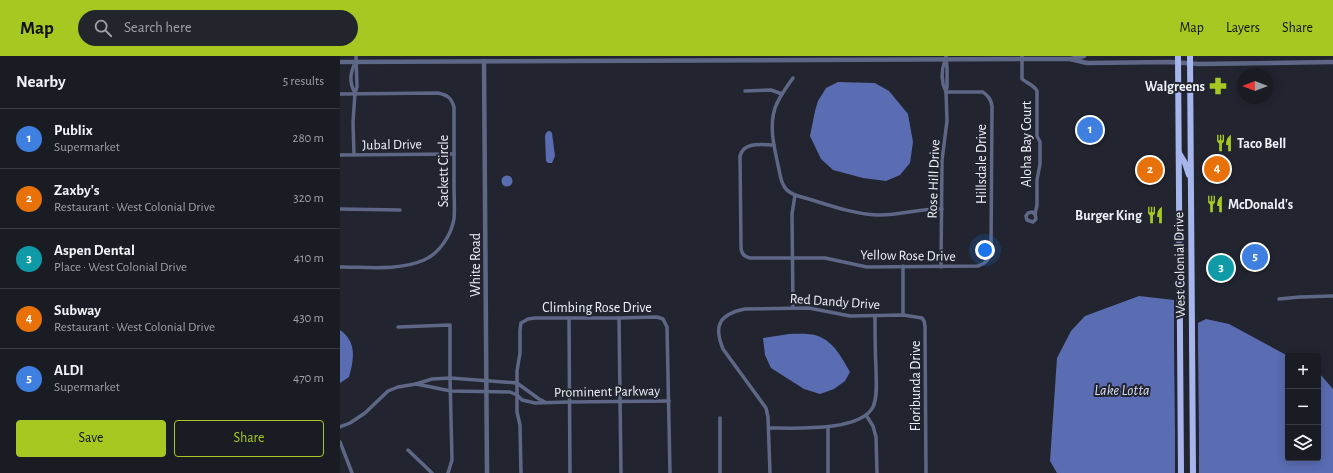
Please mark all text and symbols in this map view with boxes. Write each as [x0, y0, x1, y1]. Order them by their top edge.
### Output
search box [78, 10, 358, 46]
icon: search [92, 17, 114, 39]
text: Map [20, 19, 54, 38]
text: Search here [124, 20, 192, 35]
text: Map [1179, 21, 1204, 35]
text: Layers [1226, 21, 1260, 35]
text: Share [1282, 21, 1313, 35]
north arrow [1237, 68, 1273, 104]
text: Nearby [16, 73, 66, 90]
text: 5 results [283, 75, 324, 88]
pharmacy icon: Walgreens [1208, 76, 1228, 96]
place label: Walgreens [1145, 80, 1205, 94]
street label: Aloha Bay Court [1020, 100, 1034, 187]
pin: 1 [1077, 115, 1103, 145]
text: Publix [54, 123, 93, 138]
street label: Hillsdale Drive [975, 124, 989, 204]
text: 1 [27, 132, 31, 145]
text: 280 m [293, 132, 324, 145]
restaurant icon: Taco Bell [1214, 133, 1234, 153]
street label: Sackett Circle [437, 135, 451, 207]
street label: Jubal Drive [362, 137, 422, 153]
place label: Taco Bell [1237, 137, 1286, 151]
street label: Rose Hill Drive [926, 139, 942, 219]
text: Supermarket [54, 141, 120, 154]
pin: 4 [1204, 154, 1230, 184]
pin: 2 [1137, 155, 1163, 185]
text: Zaxby's [54, 183, 99, 198]
text: 2 [26, 192, 32, 205]
text: 320 m [293, 192, 324, 205]
restaurant icon: McDonald's [1205, 194, 1225, 214]
place label: McDonald's [1228, 198, 1293, 212]
text: Restaurant · West Colonial Drive [54, 201, 215, 214]
restaurant icon: Burger King [1145, 205, 1165, 225]
place label: Burger King [1075, 209, 1143, 223]
street label: West Colonial Drive [1172, 212, 1188, 318]
street label: White Road [469, 233, 483, 297]
your location [975, 240, 995, 260]
pin: 5 [1242, 242, 1268, 272]
text: Aspen Dental [54, 243, 135, 258]
street label: Yellow Rose Drive [860, 248, 956, 264]
text: 3 [26, 252, 32, 265]
text: 410 m [294, 252, 324, 265]
pin: 3 [1208, 253, 1234, 283]
text: Place · West Colonial Drive [54, 261, 187, 274]
street label: Red Dandy Drive [789, 292, 881, 312]
street label: Climbing Rose Drive [542, 301, 652, 315]
text: Subway [54, 303, 101, 318]
text: 4 [26, 312, 32, 325]
text: 430 m [293, 312, 324, 325]
text: Restaurant · West Colonial Drive [54, 321, 215, 334]
street label: Floribunda Drive [909, 341, 923, 431]
map controls [1285, 353, 1321, 461]
button: + [1285, 353, 1321, 389]
text: ALDI [54, 363, 84, 378]
text: 5 [26, 372, 32, 385]
text: 470 m [293, 372, 324, 385]
text: Supermarket [54, 381, 120, 394]
water label: Lake Lotta [1094, 383, 1150, 398]
street label: Prominent Parkway [554, 384, 660, 400]
button: − [1285, 389, 1321, 425]
button: Save [16, 420, 166, 457]
button: Share [174, 420, 324, 457]
button: layers [1285, 425, 1321, 461]

